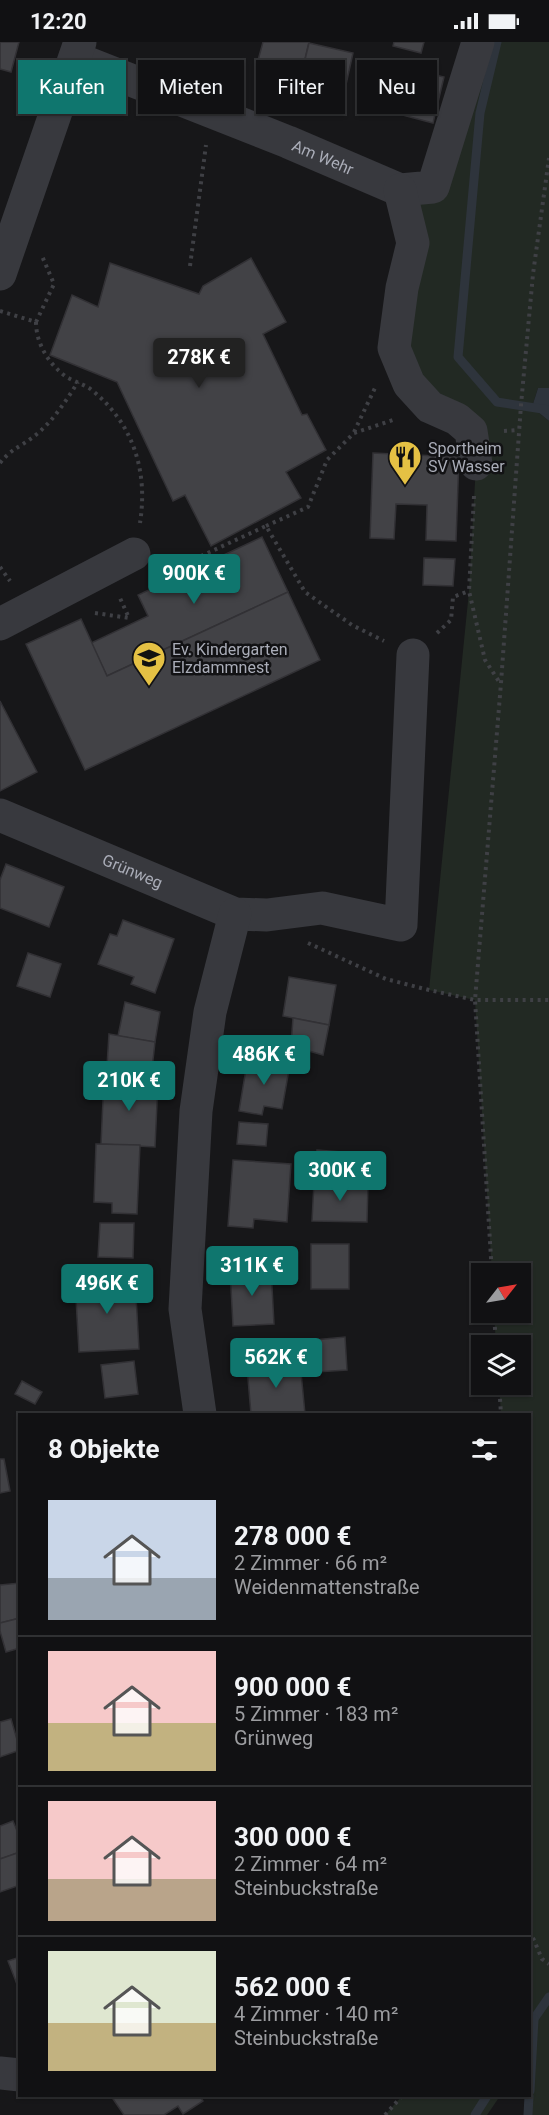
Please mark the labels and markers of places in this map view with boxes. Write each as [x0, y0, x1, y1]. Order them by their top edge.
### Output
pin: 278K € [150, 338, 248, 389]
restaurant icon: Sportheim SV Wasser [387, 439, 423, 486]
place label: Sportheim SV Wasser [428, 439, 505, 476]
pin: 900K € [145, 554, 243, 605]
school or university icon: Ev. Kindergarten Elzdammnest [131, 640, 167, 687]
place label: Ev. Kindergarten Elzdammnest [172, 640, 288, 677]
pin: 486K € [215, 1035, 313, 1086]
pin: 210K € [80, 1061, 178, 1112]
pin: 300K € [291, 1151, 389, 1202]
pin: 311K € [203, 1246, 301, 1297]
pin: 496K € [58, 1264, 156, 1315]
pin: 562K € [227, 1338, 325, 1389]

